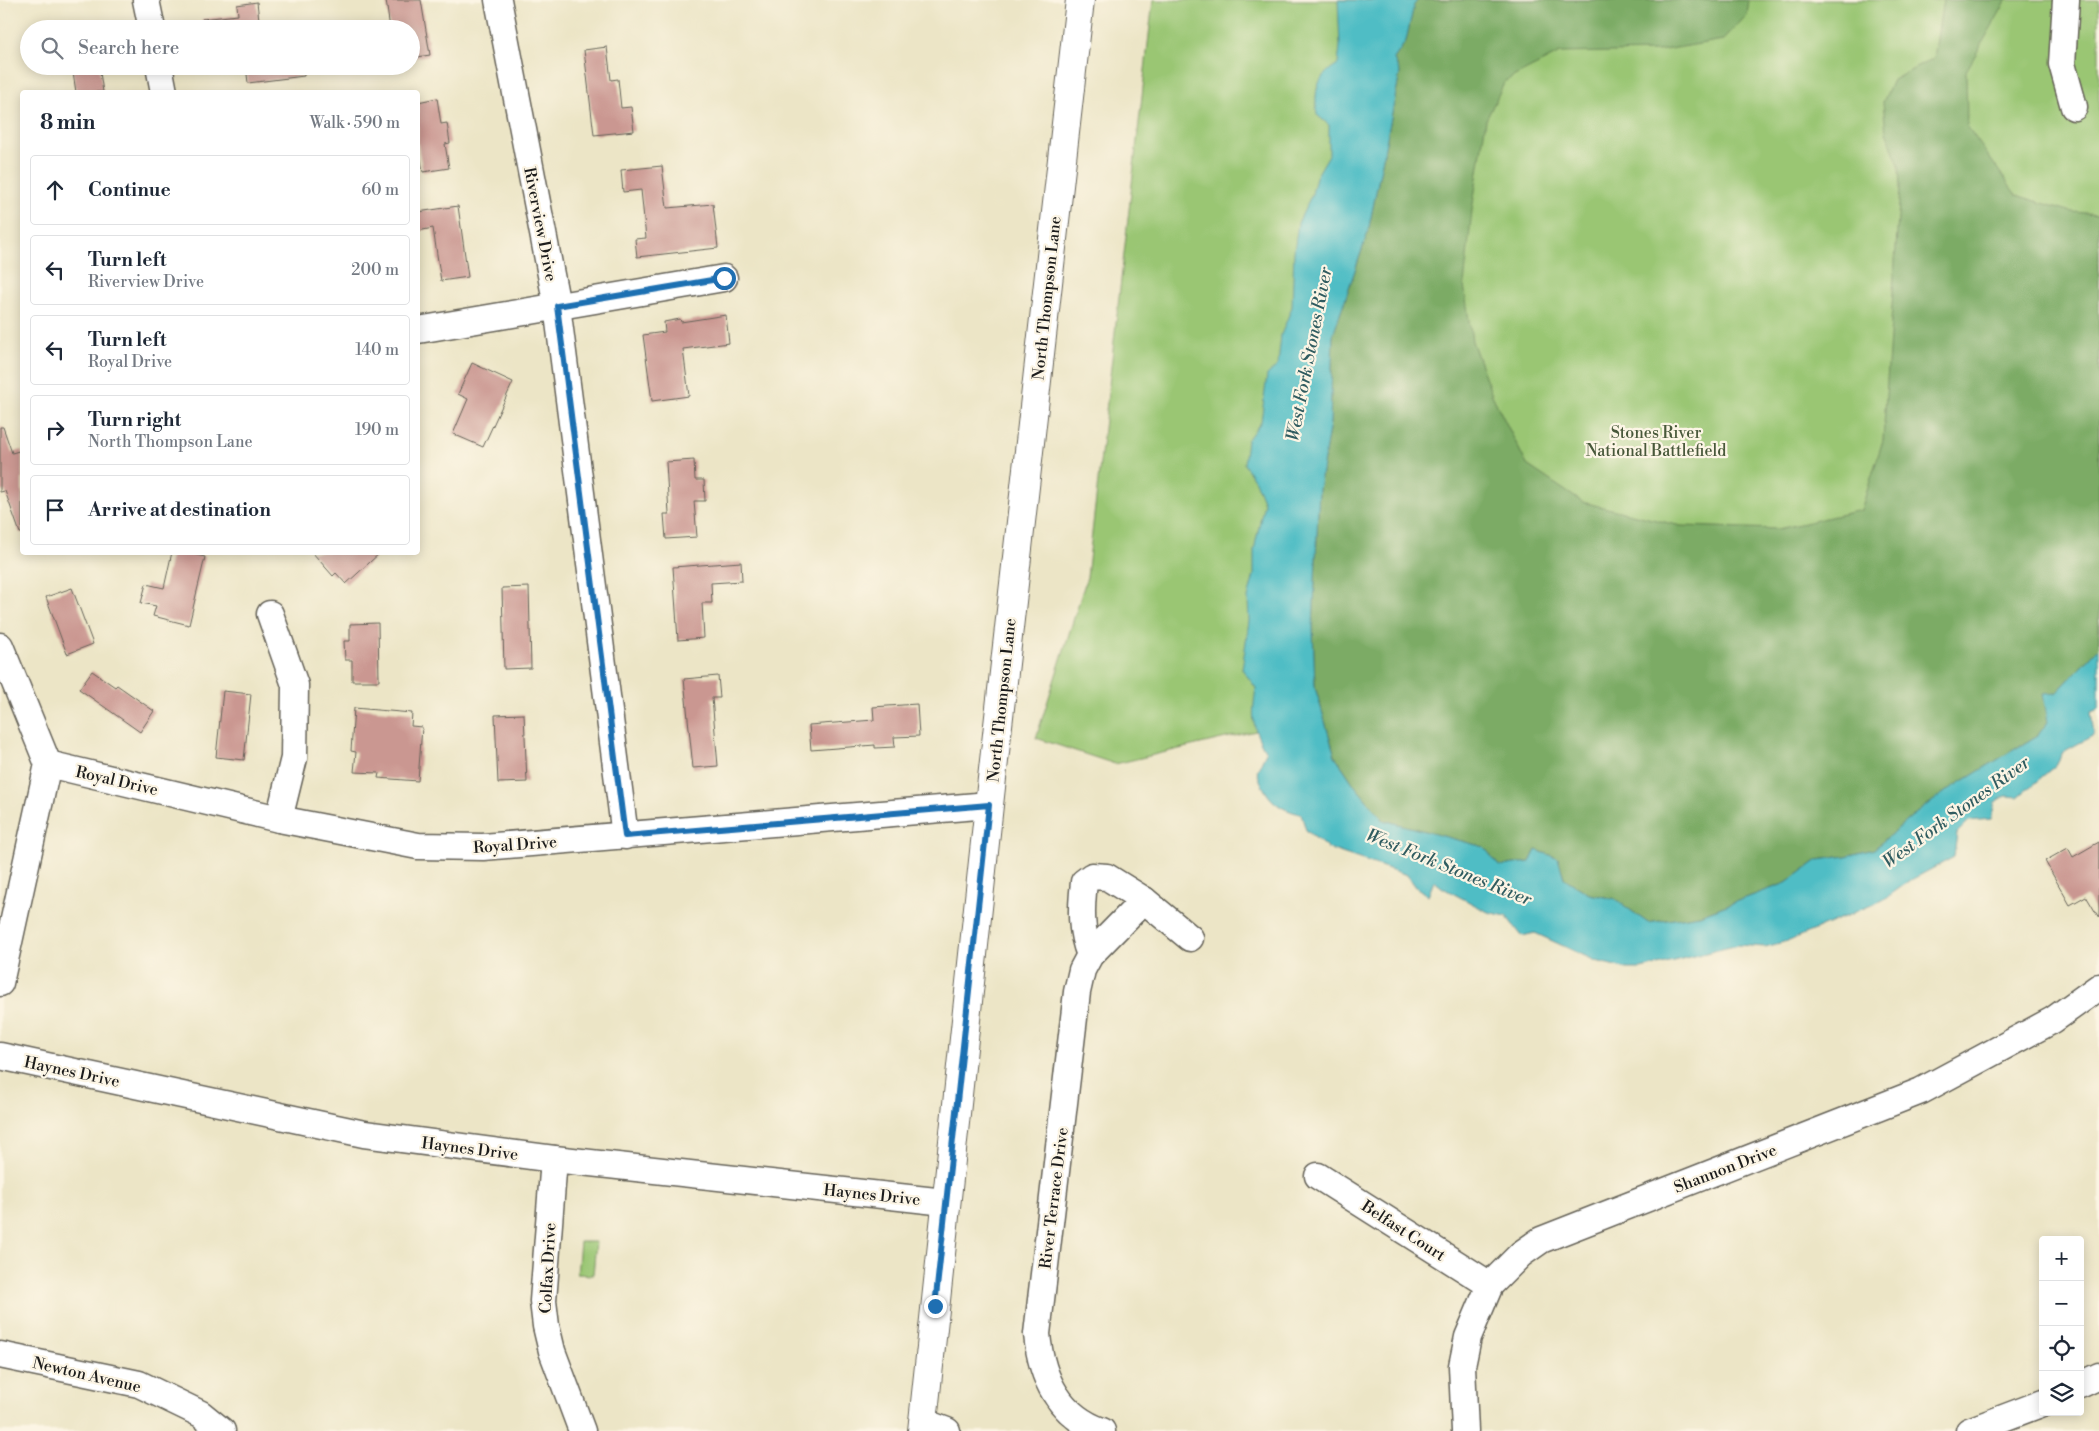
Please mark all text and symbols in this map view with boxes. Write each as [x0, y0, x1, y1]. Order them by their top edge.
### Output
search box [20, 20, 420, 75]
icon: search [38, 34, 66, 62]
text: Search here [78, 36, 179, 60]
text: 8 min [40, 110, 95, 136]
text: Walk · 590 m [310, 113, 400, 133]
street label: Riverview Drive [519, 165, 561, 283]
icon: ahead [41, 176, 69, 204]
text: Continue [88, 178, 171, 202]
text: 60 m [361, 180, 399, 200]
street label: North Thompson Lane [1028, 215, 1066, 381]
text: Turn left [88, 248, 167, 272]
icon: left [41, 256, 69, 284]
text: 200 m [351, 260, 399, 280]
water label: West Fork Stones River [1281, 265, 1338, 443]
route start [713, 267, 736, 290]
text: Riverview Drive [88, 272, 204, 292]
text: Turn left [88, 328, 167, 352]
icon: left [41, 336, 69, 364]
text: 140 m [355, 340, 399, 360]
text: Royal Drive [88, 352, 172, 372]
text: Turn right [88, 408, 181, 432]
icon: right [41, 416, 69, 444]
text: 190 m [355, 420, 399, 440]
park label: Stones River National Battlefield [1586, 423, 1726, 461]
text: North Thompson Lane [88, 432, 253, 452]
icon: arrive [41, 496, 69, 524]
text: Arrive at destination [88, 498, 271, 522]
street label: North Thompson Lane [983, 617, 1021, 783]
water label: West Fork Stones River [1878, 751, 2035, 874]
street label: Royal Drive [74, 762, 160, 800]
water label: West Fork Stones River [1363, 824, 1535, 911]
street label: Royal Drive [472, 832, 558, 858]
street label: Haynes Drive [22, 1052, 121, 1092]
street label: River Terrace Drive [1035, 1126, 1073, 1270]
street label: Haynes Drive [420, 1133, 519, 1165]
street label: Shannon Drive [1671, 1140, 1780, 1198]
street label: Haynes Drive [823, 1180, 921, 1210]
street label: Belfast Court [1357, 1196, 1450, 1266]
street label: Colfax Drive [536, 1222, 560, 1314]
map controls [2039, 1236, 2084, 1416]
button: + [2039, 1236, 2084, 1281]
button: − [2039, 1281, 2084, 1326]
route end [924, 1295, 947, 1318]
button: locate [2039, 1326, 2084, 1371]
street label: Newton Avenue [31, 1353, 143, 1397]
button: layers [2039, 1371, 2084, 1416]

